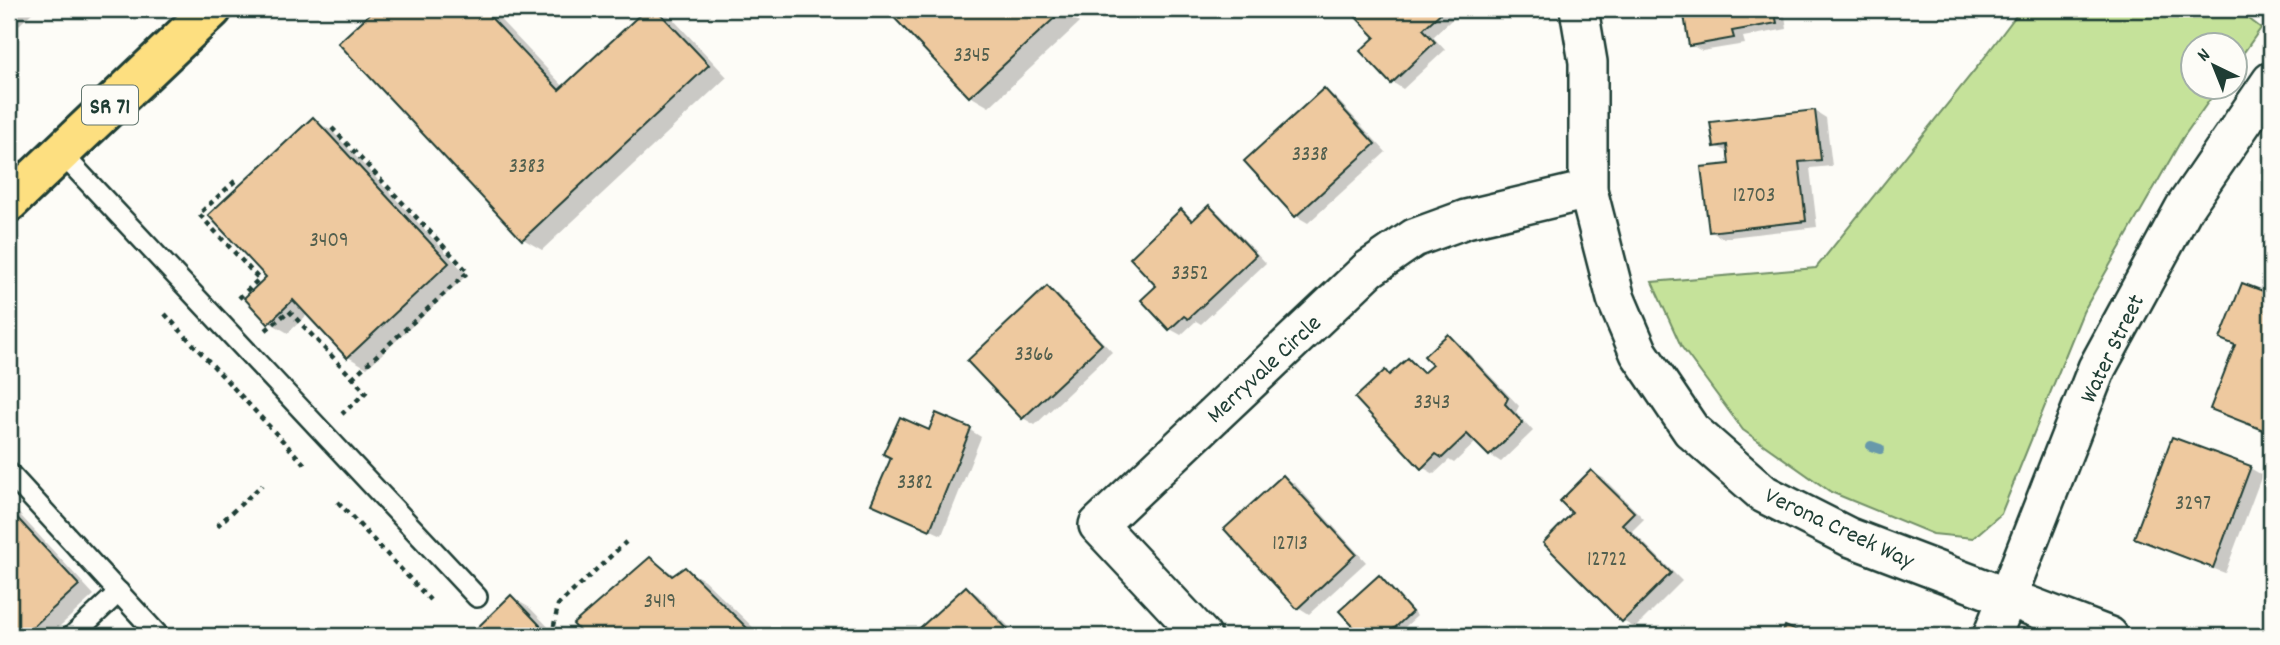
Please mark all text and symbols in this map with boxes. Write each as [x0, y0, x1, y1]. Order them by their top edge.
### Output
north arrow [2178, 32, 2248, 102]
house number: 3345 [953, 42, 991, 72]
text: N [2192, 43, 2217, 69]
road number: SR 71 [82, 86, 138, 124]
house number: 3338 [1292, 141, 1328, 171]
house number: 3383 [509, 153, 545, 183]
house number: 12703 [1733, 182, 1775, 212]
house number: 3409 [309, 227, 349, 257]
house number: 3352 [1171, 260, 1209, 290]
street label: Water Street [2073, 289, 2155, 409]
street label: Merryvale Circle [1200, 308, 1330, 433]
house number: 3366 [1014, 341, 1054, 371]
house number: 3343 [1414, 389, 1450, 419]
house number: 3382 [897, 469, 933, 499]
street label: Verona Creek Way [1758, 480, 1920, 580]
house number: 3297 [2175, 490, 2211, 520]
house number: 12713 [1272, 530, 1308, 560]
house number: 12722 [1587, 546, 1627, 576]
house number: 3419 [644, 588, 676, 618]

